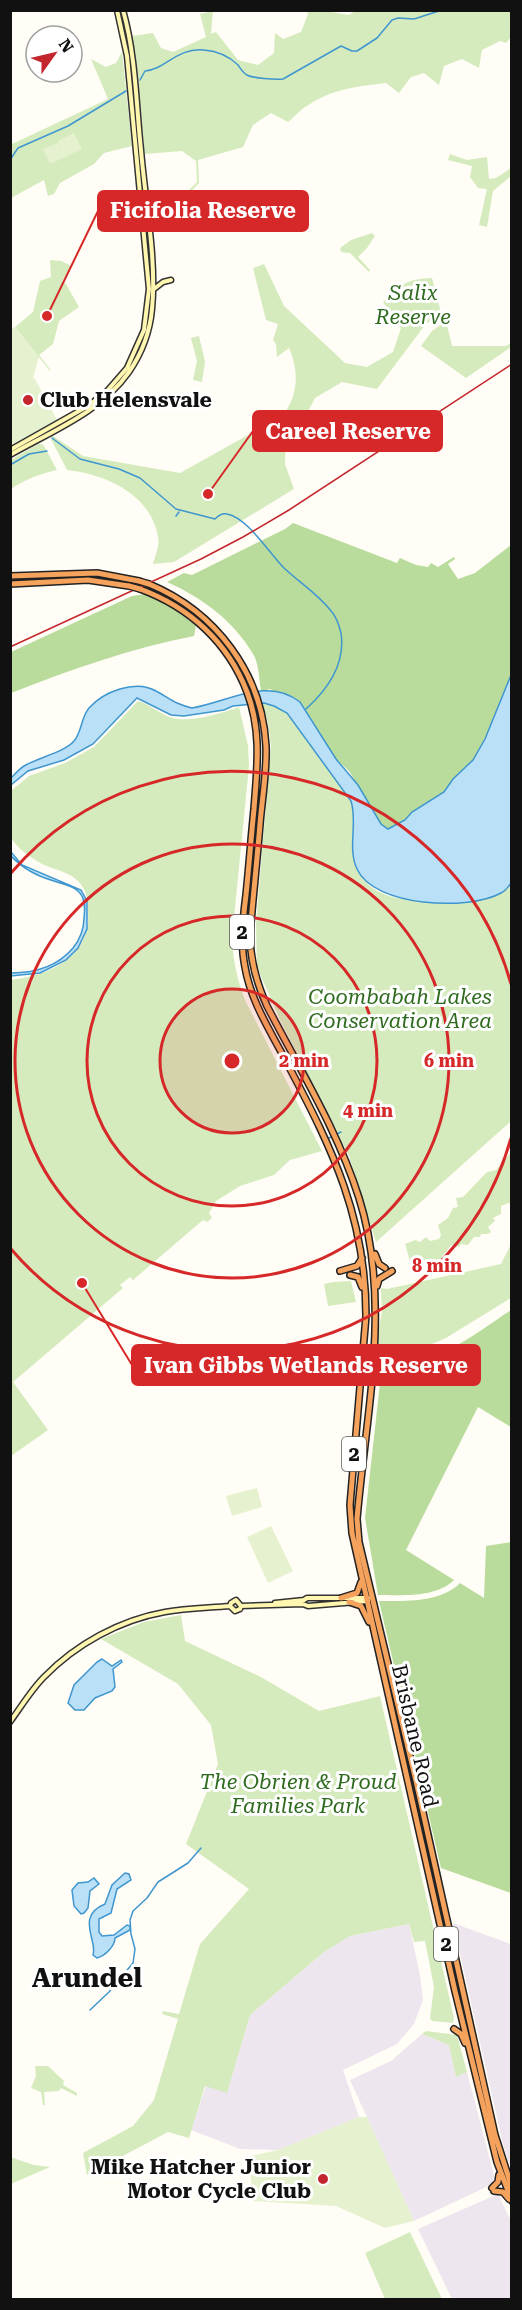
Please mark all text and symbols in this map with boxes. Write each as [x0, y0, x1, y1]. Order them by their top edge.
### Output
north arrow [24, 24, 84, 84]
text: N [55, 35, 77, 56]
callout: Ficifolia Reserve [98, 191, 308, 231]
text: Ficifolia Reserve [110, 198, 296, 223]
park label: Salix Reserve [374, 281, 451, 329]
place label: Club Helensvale [40, 388, 212, 412]
marker: Club Helensvale [21, 393, 35, 407]
callout: Careel Reserve [253, 411, 442, 451]
text: Careel Reserve [265, 419, 431, 444]
road number: 2 [230, 915, 254, 949]
park label: Coombabah Lakes Conservation Area [308, 985, 492, 1033]
text: 2 min [279, 1050, 329, 1071]
text: 6 min [424, 1050, 474, 1071]
centre of rings [222, 1051, 242, 1071]
text: 4 min [343, 1100, 393, 1121]
text: 8 min [412, 1255, 462, 1276]
callout: Ivan Gibbs Wetlands Reserve [132, 1345, 480, 1385]
text: Ivan Gibbs Wetlands Reserve [144, 1353, 468, 1378]
road number: 2 [342, 1437, 366, 1471]
street label: Brisbane Road [387, 1662, 443, 1810]
park label: The Obrien & Proud Families Park [199, 1770, 397, 1818]
road number: 2 [434, 1927, 458, 1961]
district label: Arundel [32, 1962, 142, 1994]
place label: Mike Hatcher Junior Motor Cycle Club [91, 2155, 311, 2203]
marker: Mike Hatcher Junior Motor Cycle Club [316, 2172, 330, 2186]

